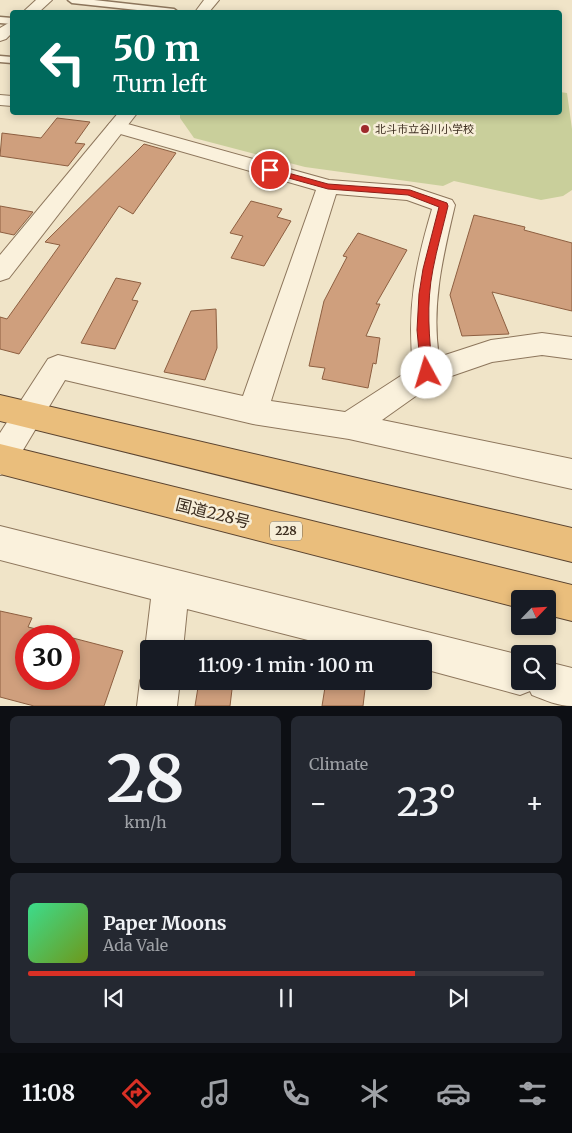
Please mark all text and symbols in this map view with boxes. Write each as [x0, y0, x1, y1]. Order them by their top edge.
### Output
text: 50 m [113, 27, 200, 71]
icon: left [30, 30, 95, 95]
text: Turn left [113, 70, 207, 98]
place label: 北斗市立谷川小学校 [375, 122, 474, 136]
marker: 北斗市立谷川小学校 [359, 123, 371, 135]
pin [249, 149, 291, 191]
icon: arrive [256, 156, 284, 184]
position arrow [400, 346, 452, 398]
street label: 国道228号 [174, 494, 252, 532]
road number: 228 [270, 522, 302, 540]
north arrow [511, 590, 556, 635]
map controls [511, 590, 556, 690]
speed limit sign: 30 [15, 625, 80, 690]
button: search [511, 645, 556, 690]
text: 11:09 · 1 min · 100 m [198, 653, 374, 677]
text: 28 [106, 738, 185, 820]
text: Climate [309, 754, 368, 774]
text: 23° [397, 779, 456, 826]
text: − [309, 785, 328, 821]
text: + [525, 785, 544, 821]
text: km/h [124, 812, 167, 832]
text: Paper Moons [103, 911, 227, 935]
text: Ada Vale [103, 935, 168, 955]
icon: previous [100, 984, 128, 1012]
icon: pause [272, 984, 300, 1012]
icon: next [444, 984, 472, 1012]
icon: directions [119, 1076, 154, 1111]
icon: music [198, 1076, 233, 1111]
icon: phone [278, 1076, 313, 1111]
icon: climate [357, 1076, 392, 1111]
icon: car [436, 1076, 471, 1111]
icon: filters [515, 1076, 550, 1111]
text: 11:08 [22, 1079, 75, 1107]

